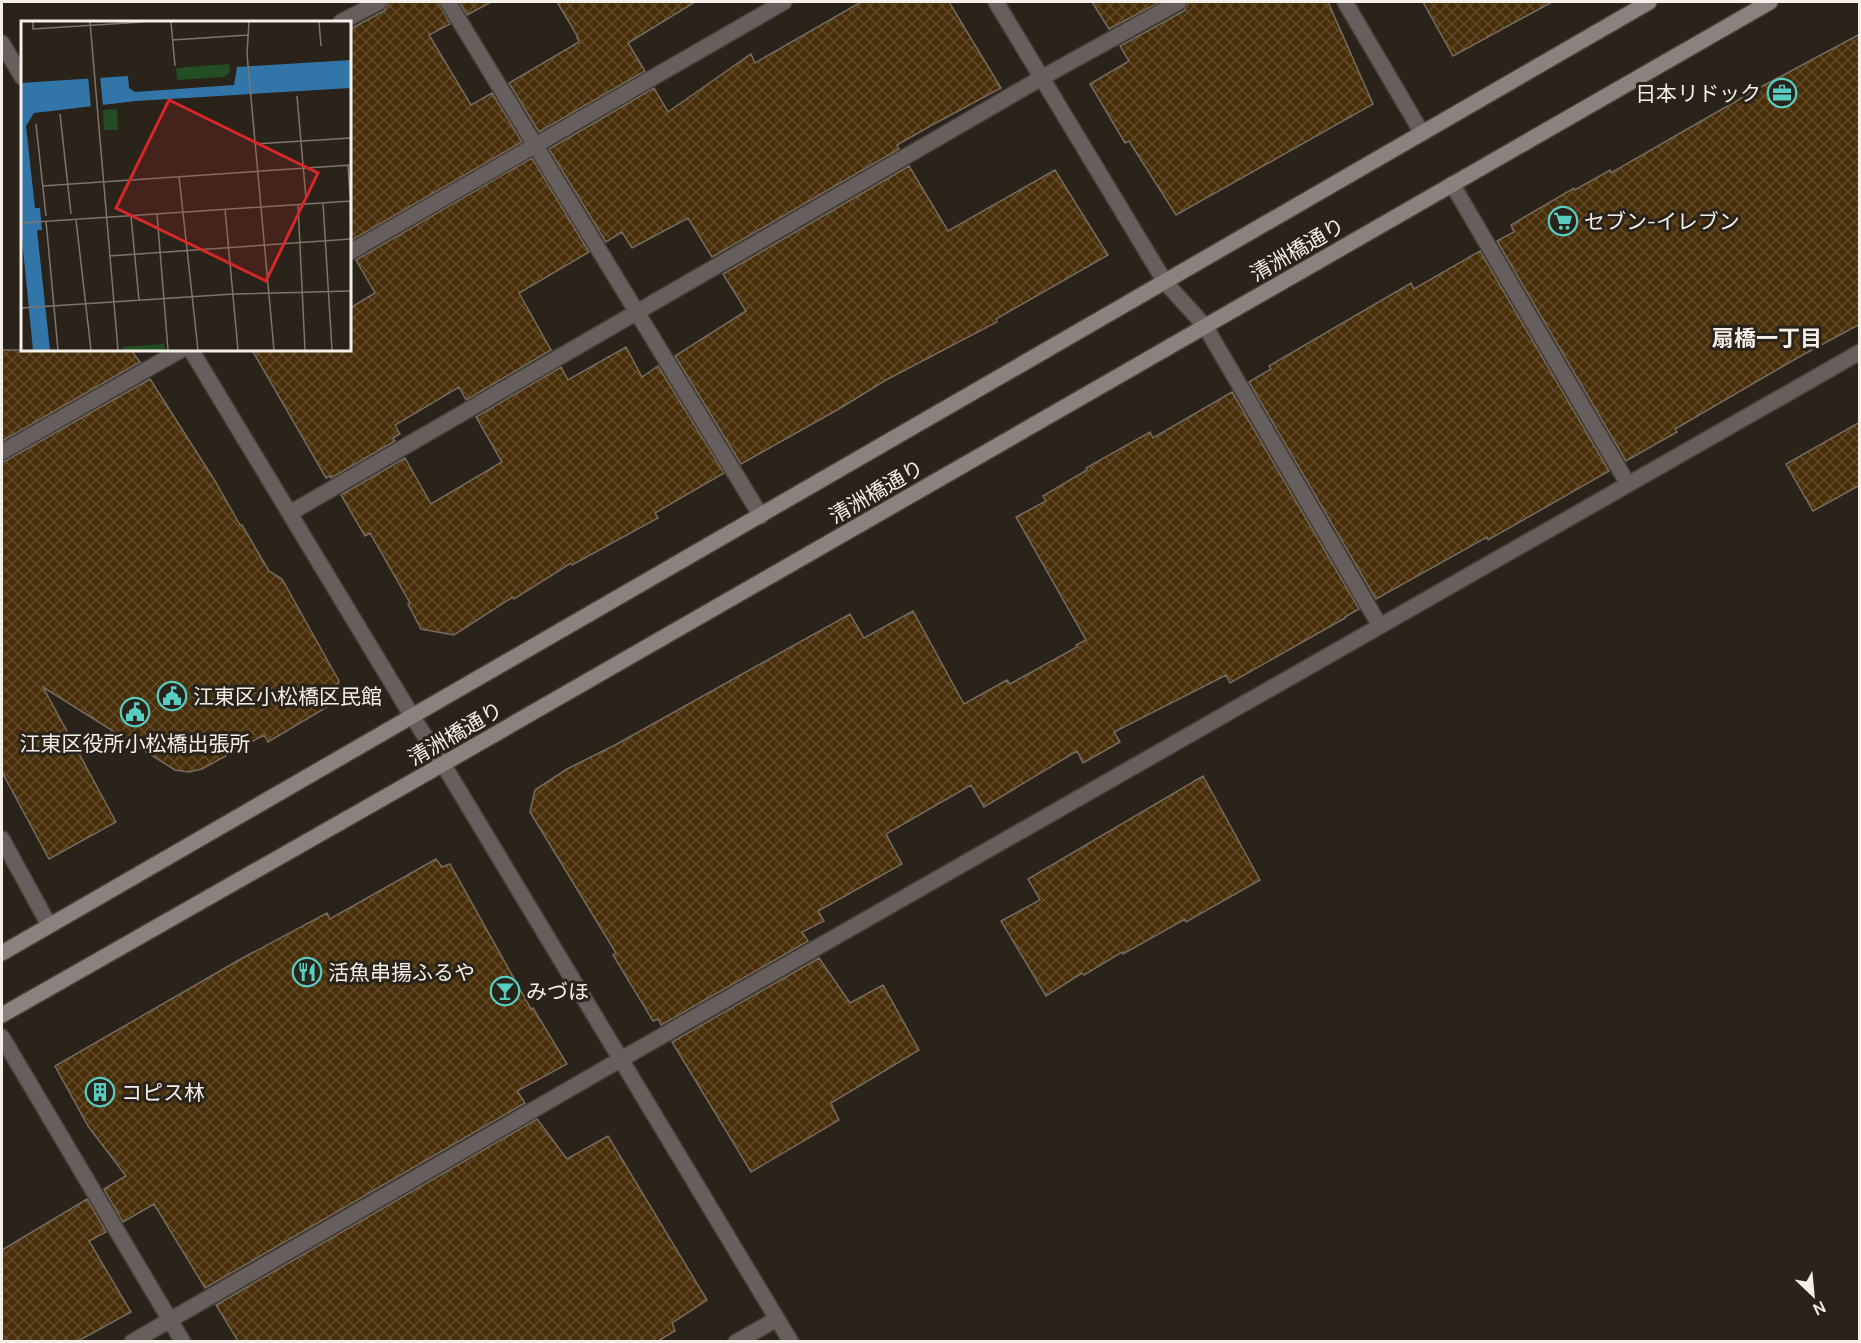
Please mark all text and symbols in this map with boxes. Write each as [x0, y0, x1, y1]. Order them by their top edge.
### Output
inset map [21, 21, 351, 351]
office icon: 日本リドック [1766, 77, 1798, 109]
place label: 日本リドック [1635, 79, 1761, 107]
supermarket icon: セブン-イレブン [1547, 205, 1579, 237]
place label: セブン-イレブン [1584, 207, 1740, 235]
street label: 清洲橋通り [1245, 211, 1349, 287]
district label: 扇橋一丁目 [1712, 323, 1822, 353]
street label: 清洲橋通り [824, 453, 928, 529]
public building icon: 江東区小松橋区民館 [156, 680, 188, 712]
place label: 江東区小松橋区民館 [193, 682, 382, 710]
street label: 清洲橋通り [403, 695, 507, 771]
public building icon: 江東区役所小松橋出張所 [119, 696, 151, 728]
place label: 江東区役所小松橋出張所 [20, 729, 251, 757]
restaurant icon: 活魚串揚ふるや [291, 956, 323, 988]
place label: 活魚串揚ふるや [328, 958, 475, 986]
bar icon: みづほ [489, 975, 521, 1007]
place label: みづほ [526, 977, 589, 1005]
building icon: コピス林 [84, 1076, 116, 1108]
place label: コピス林 [121, 1078, 205, 1106]
north arrow [1783, 1265, 1843, 1325]
text: N [1810, 1296, 1830, 1321]

